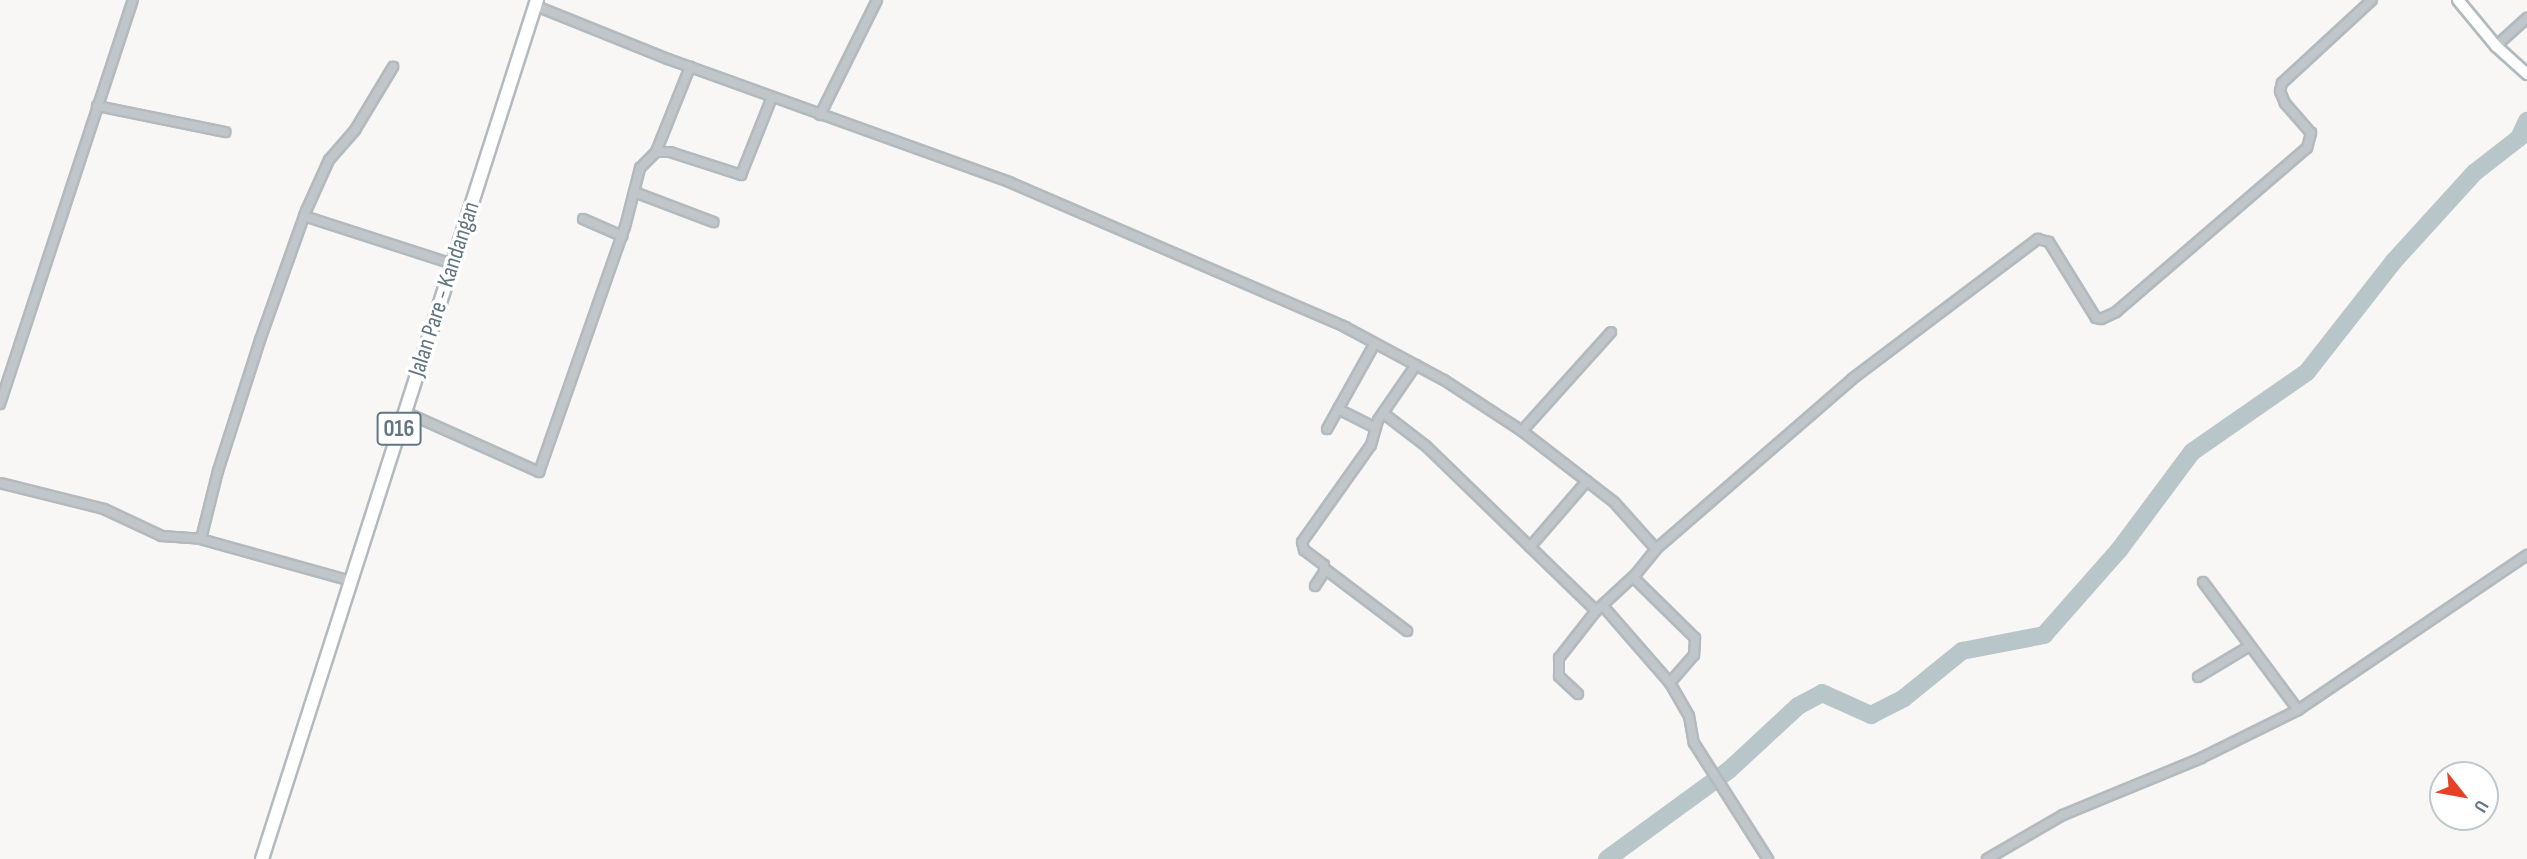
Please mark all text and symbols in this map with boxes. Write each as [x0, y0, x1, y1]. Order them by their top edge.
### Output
street label: Jalan Pare - Kandangan [402, 198, 486, 380]
road number: 016 [376, 410, 422, 448]
north arrow [2429, 761, 2499, 831]
text: U [2468, 796, 2493, 816]

